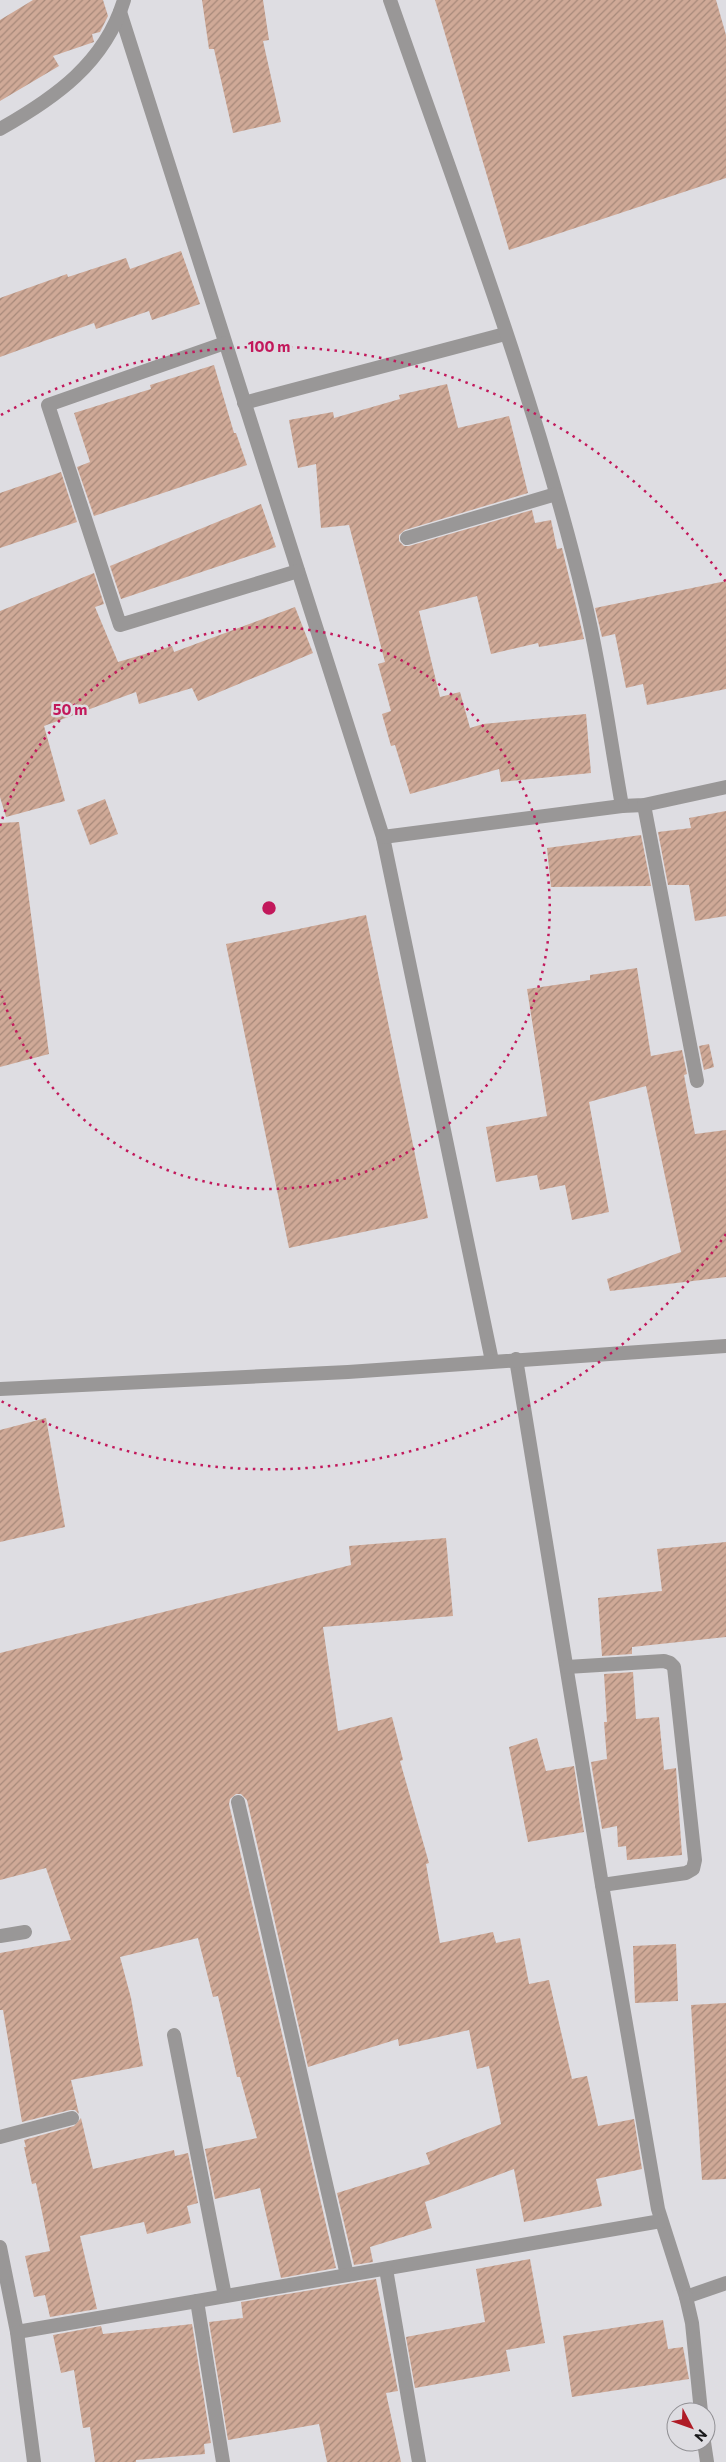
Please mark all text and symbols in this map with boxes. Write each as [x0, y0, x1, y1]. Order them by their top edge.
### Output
text: 100 m [248, 337, 290, 355]
text: 50 m [53, 700, 87, 718]
centre of rings [260, 899, 278, 917]
north arrow [666, 2402, 716, 2452]
text: N [691, 2426, 711, 2445]

